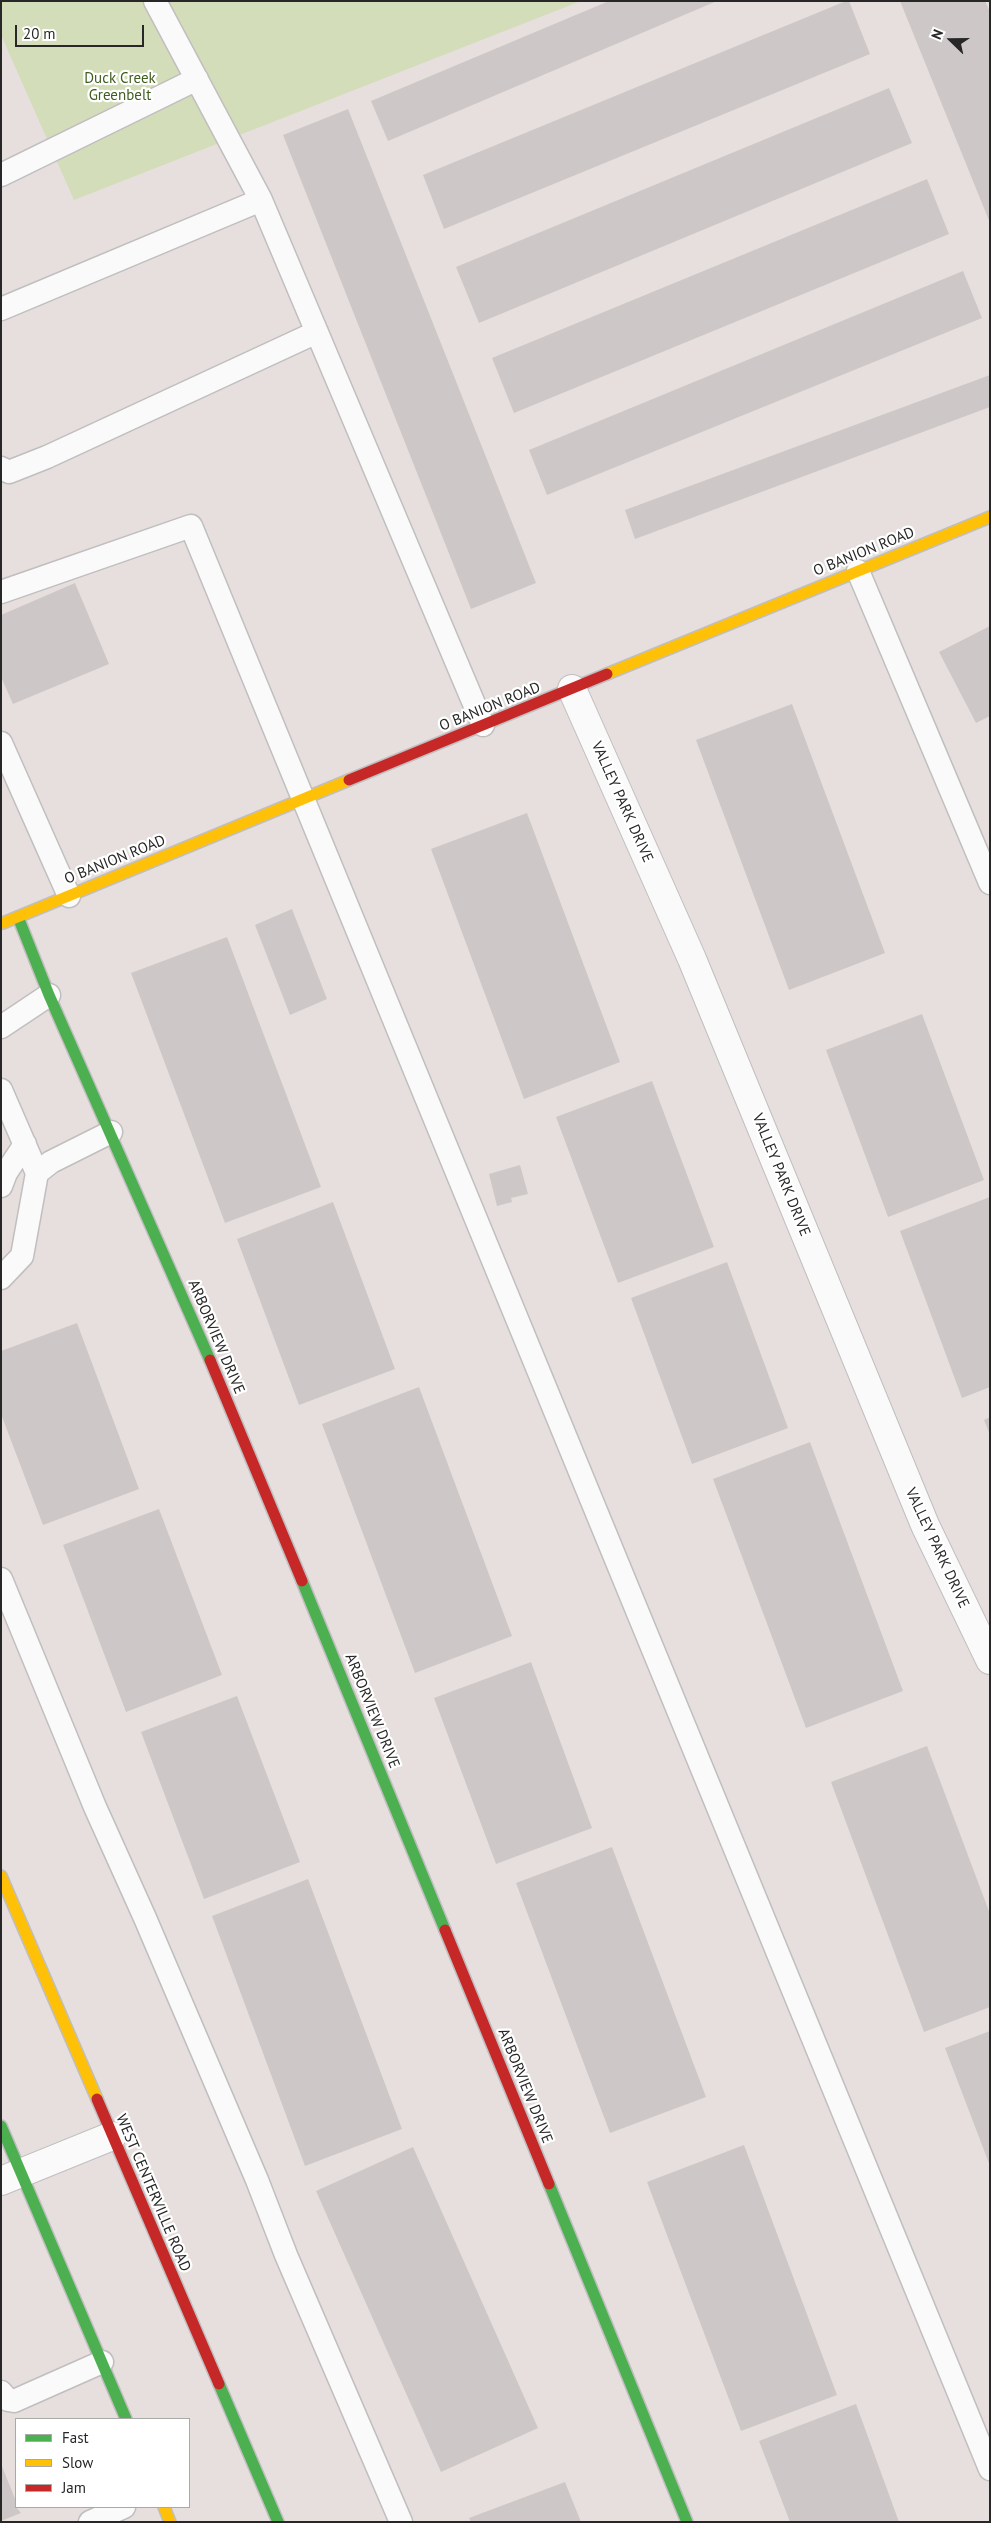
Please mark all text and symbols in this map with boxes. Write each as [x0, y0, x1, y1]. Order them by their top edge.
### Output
scale bar [18, 15, 146, 47]
north arrow [926, 15, 976, 65]
text: 20 m [23, 24, 56, 43]
text: N [927, 27, 947, 42]
park label: Duck Creek Greenbelt [84, 70, 156, 105]
street label: O BANION ROAD [811, 524, 917, 580]
street label: O BANION ROAD [437, 679, 543, 735]
street label: VALLEY PARK DRIVE [587, 739, 657, 865]
street label: O BANION ROAD [62, 832, 168, 888]
street label: VALLEY PARK DRIVE [748, 1111, 814, 1239]
street label: ARBORVIEW DRIVE [184, 1277, 248, 1397]
street label: VALLEY PARK DRIVE [901, 1485, 973, 1611]
street label: ARBORVIEW DRIVE [341, 1651, 403, 1771]
street label: ARBORVIEW DRIVE [494, 2026, 556, 2146]
street label: WEST CENTERVILLE ROAD [112, 2112, 194, 2274]
legend [15, 2418, 190, 2508]
text: Fast [62, 2428, 89, 2447]
text: Slow [62, 2453, 93, 2472]
text: Jam [62, 2478, 86, 2497]

